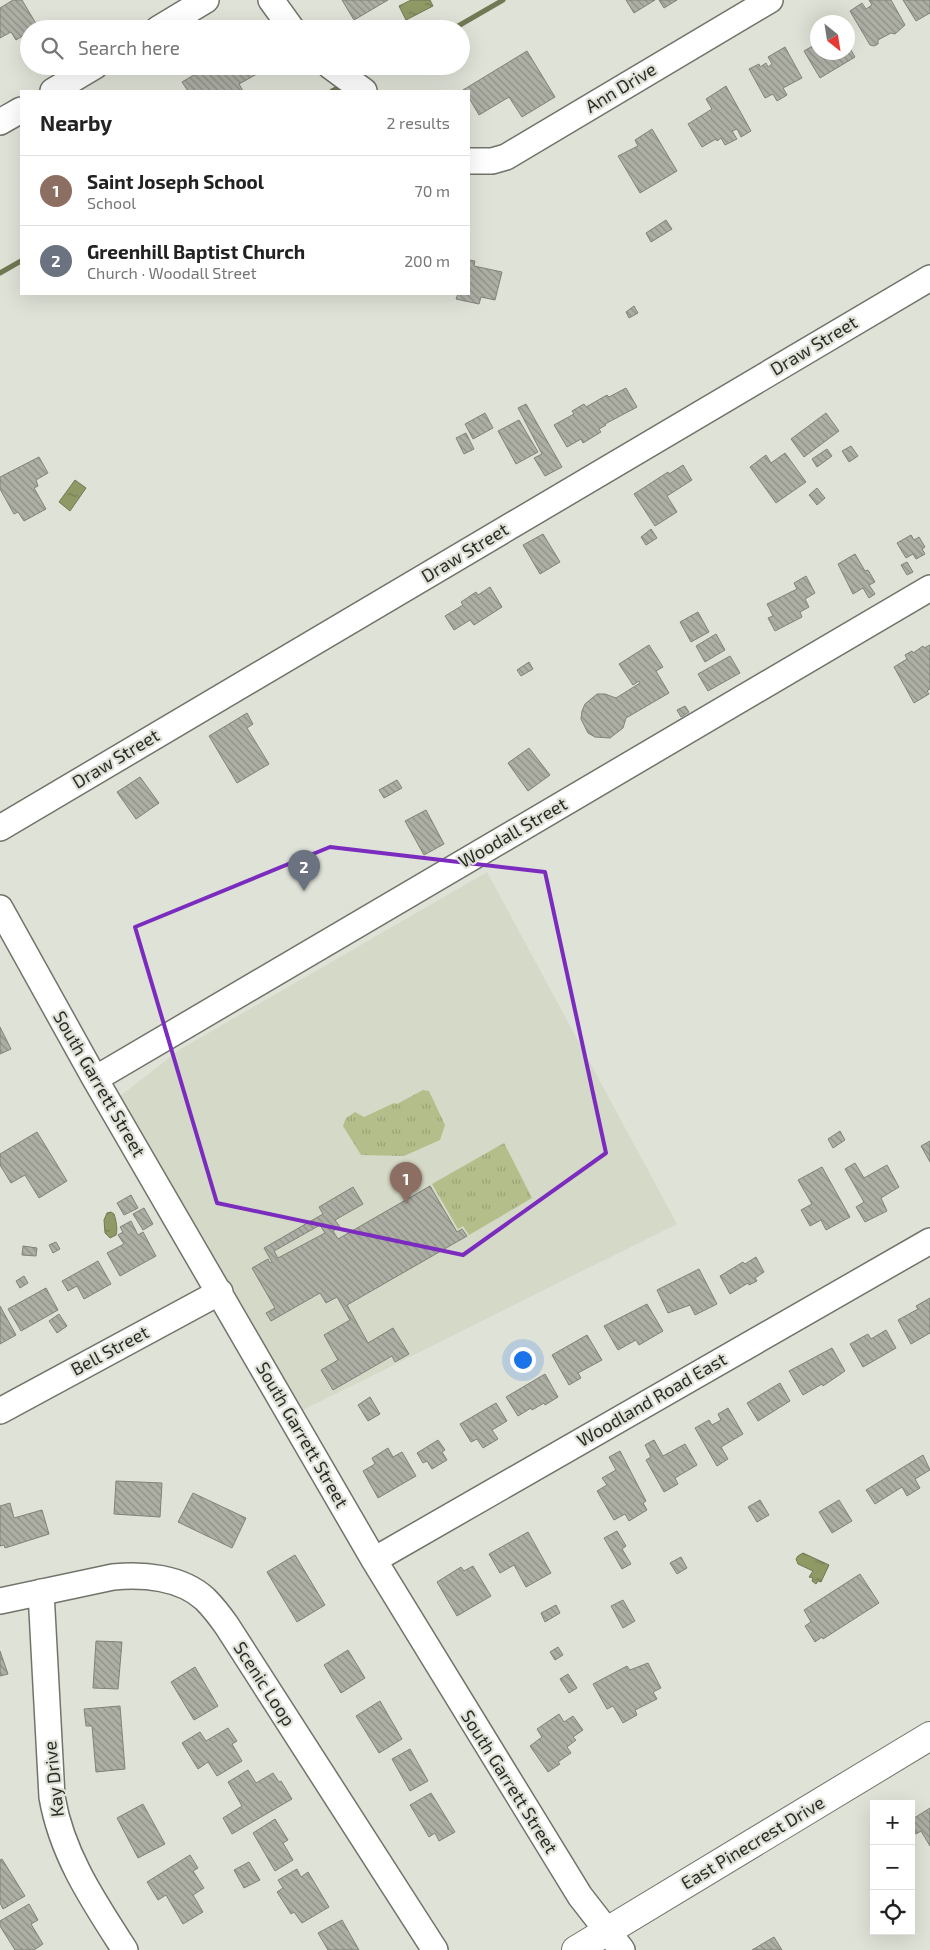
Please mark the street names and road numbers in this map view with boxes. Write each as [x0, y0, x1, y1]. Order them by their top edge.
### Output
street label: Ann Drive [581, 57, 660, 117]
street label: Draw Street [766, 311, 861, 380]
street label: Draw Street [417, 518, 512, 587]
street label: Draw Street [68, 724, 163, 793]
street label: Woodall Street [454, 792, 571, 872]
street label: South Garrett Street [49, 1007, 151, 1160]
street label: Bell Street [67, 1320, 152, 1380]
street label: Woodland Road East [573, 1347, 730, 1451]
street label: South Garrett Street [252, 1358, 354, 1511]
street label: Scenic Loop [229, 1637, 300, 1730]
street label: South Garrett Street [457, 1706, 563, 1857]
street label: Kay Drive [38, 1740, 68, 1818]
street label: East Pinecrest Drive [677, 1791, 828, 1894]

